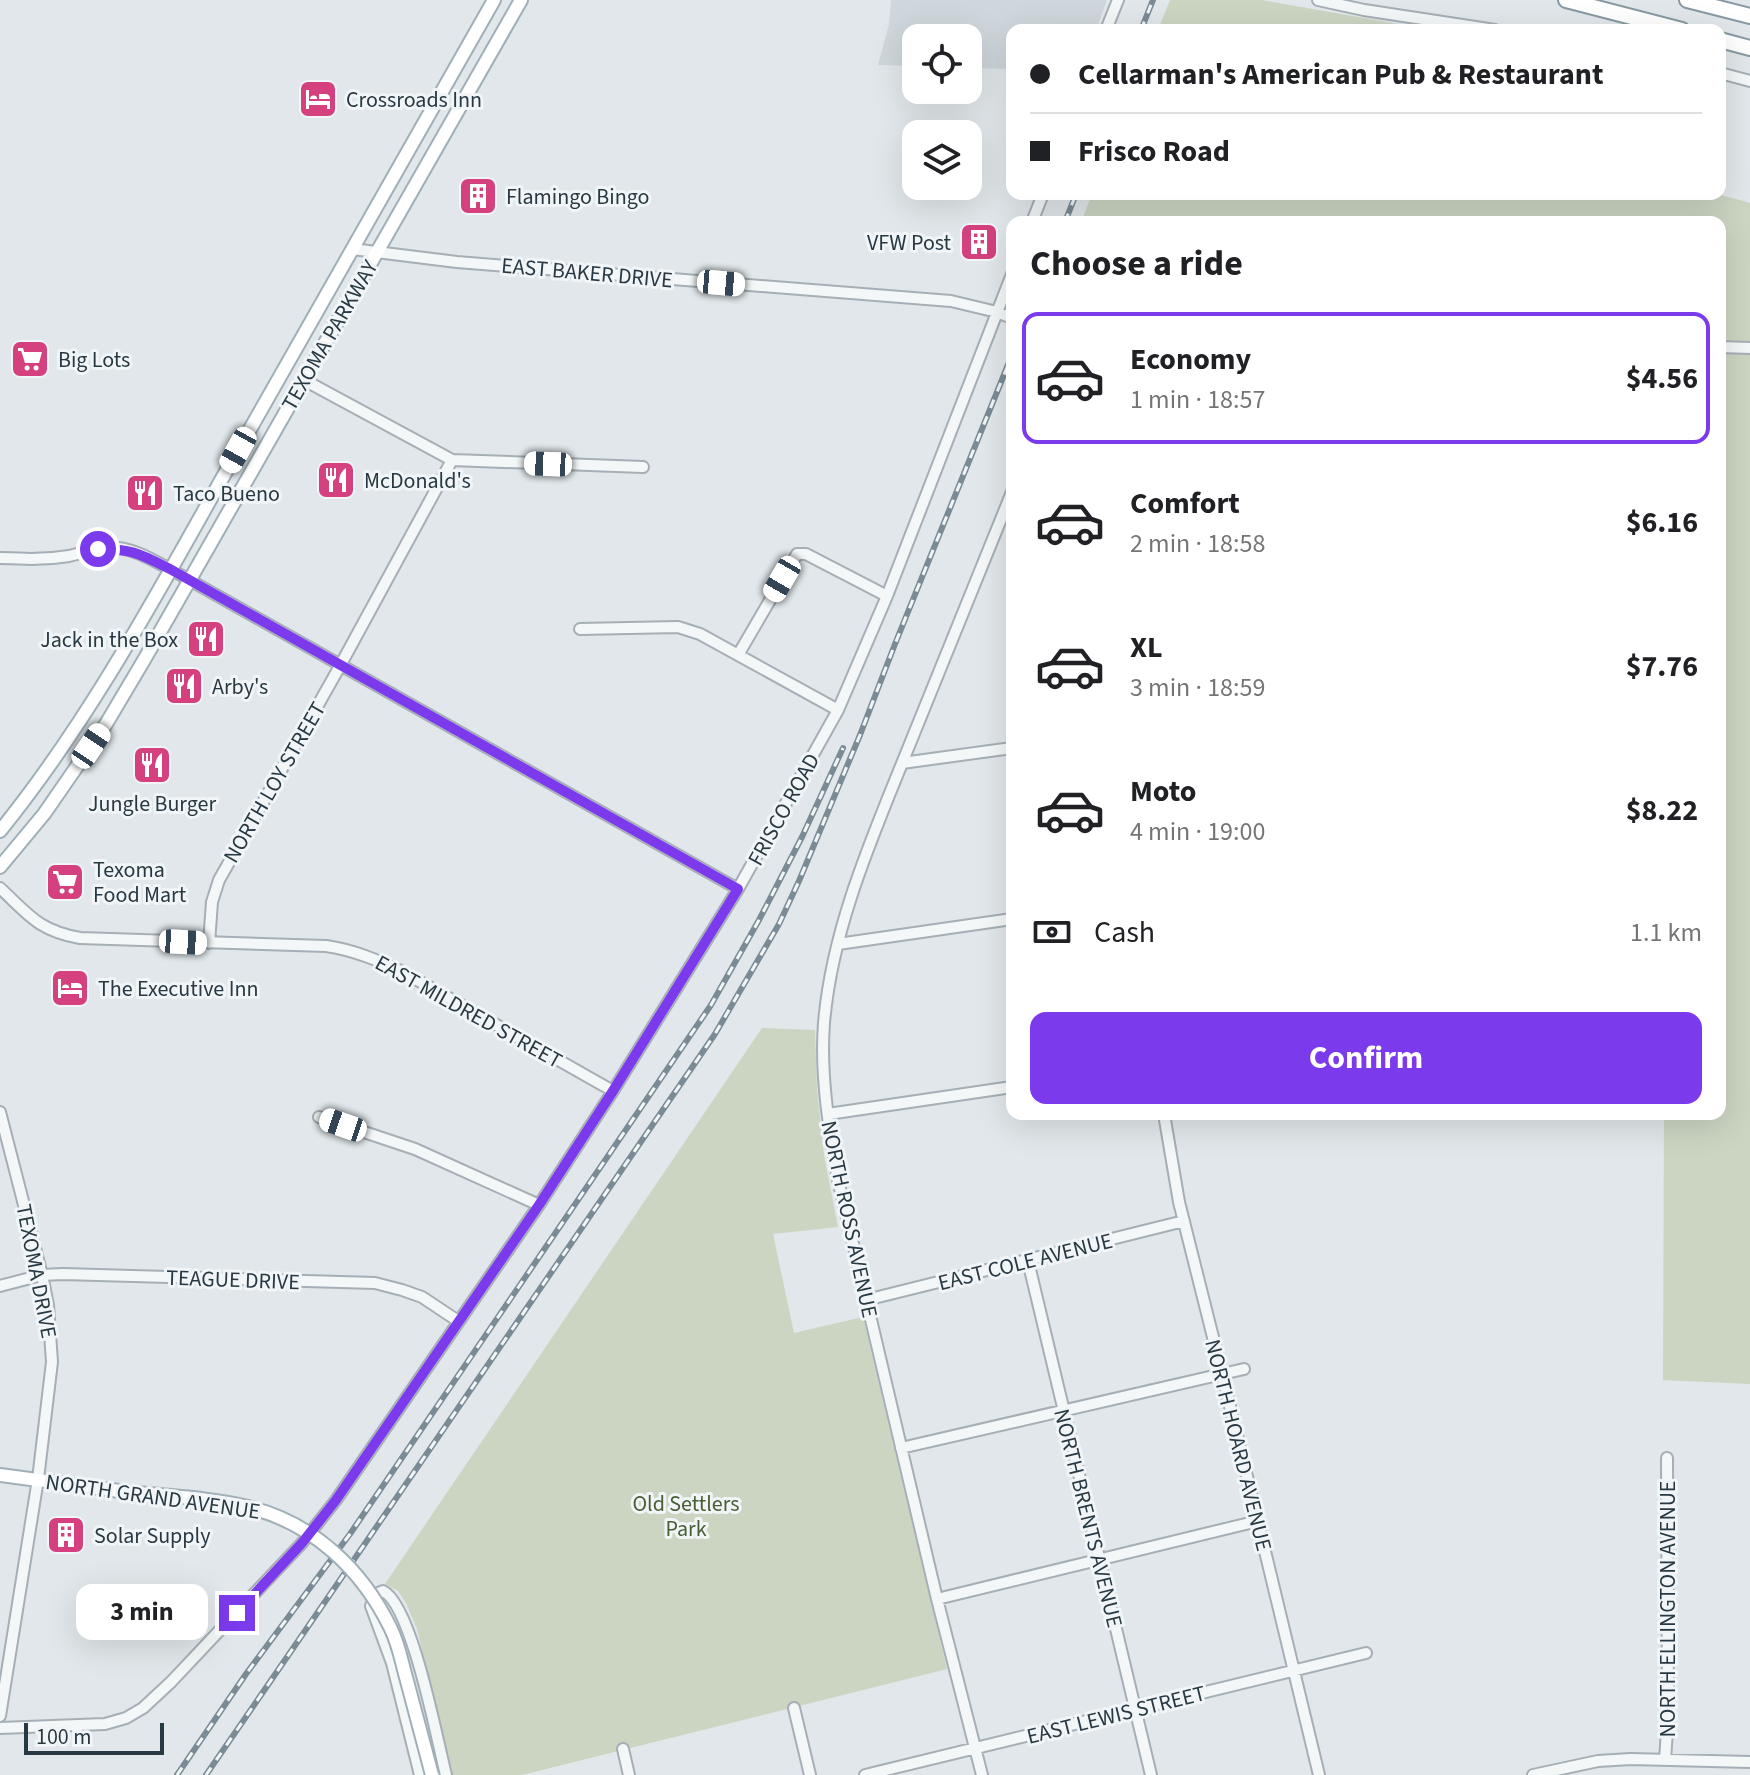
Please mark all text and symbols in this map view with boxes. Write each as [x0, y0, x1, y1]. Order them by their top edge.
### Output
map controls [902, 24, 982, 200]
button: locate [902, 24, 982, 104]
text: Cellarman's American Pub & Restaurant [1078, 53, 1603, 96]
hotel icon: Crossroads Inn [297, 78, 339, 120]
place label: Crossroads Inn [346, 84, 482, 116]
button: layers [902, 120, 982, 200]
text: Frisco Road [1078, 130, 1230, 173]
building icon: Flamingo Bingo [457, 175, 499, 217]
place label: Flamingo Bingo [506, 181, 649, 213]
building icon: VFW Post [958, 221, 1000, 263]
place label: VFW Post [867, 227, 952, 259]
text: Choose a ride [1030, 238, 1243, 289]
street label: EAST BAKER DRIVE [500, 250, 674, 296]
street label: TEXOMA PARKWAY [274, 254, 386, 417]
car [696, 269, 746, 297]
supermarket icon: Big Lots [9, 338, 51, 380]
text: Economy [1130, 338, 1251, 381]
icon: car [1034, 342, 1106, 414]
place label: Big Lots [58, 344, 130, 376]
text: $4.56 [1626, 357, 1698, 400]
text: 1 min · 18:57 [1130, 381, 1265, 418]
car [216, 423, 260, 477]
car [524, 451, 572, 477]
restaurant icon: McDonald's [315, 459, 357, 501]
place label: McDonald's [364, 465, 471, 497]
restaurant icon: Taco Bueno [124, 472, 166, 514]
place label: Taco Bueno [173, 478, 280, 510]
text: Comfort [1130, 482, 1240, 525]
icon: car [1034, 486, 1106, 558]
text: $6.16 [1626, 501, 1698, 544]
text: 2 min · 18:58 [1130, 525, 1265, 562]
route start [80, 531, 116, 567]
car [760, 552, 804, 606]
restaurant icon: Jack in the Box [185, 618, 227, 660]
place label: Jack in the Box [40, 624, 178, 656]
text: XL [1130, 626, 1163, 669]
icon: car [1034, 630, 1106, 702]
text: $7.76 [1626, 645, 1698, 688]
restaurant icon: Arby's [163, 665, 205, 707]
text: 3 min · 18:59 [1130, 669, 1265, 706]
place label: Arby's [212, 671, 268, 703]
street label: NORTH LOY STREET [216, 696, 334, 869]
car [68, 719, 114, 773]
restaurant icon: Jungle Burger [131, 744, 173, 786]
street label: FRISCO ROAD [740, 747, 828, 872]
text: Moto [1130, 770, 1196, 813]
icon: car [1034, 774, 1106, 846]
place label: Jungle Burger [88, 788, 216, 820]
text: $8.22 [1626, 789, 1698, 832]
text: 4 min · 19:00 [1130, 813, 1265, 850]
place label: Texoma Food Mart [93, 854, 187, 911]
supermarket icon: Texoma Food Mart [44, 861, 86, 903]
icon: cash [1030, 910, 1074, 954]
text: Cash [1094, 911, 1155, 954]
text: 1.1 km [1630, 914, 1702, 951]
car [158, 929, 208, 955]
street label: EAST MILDRED STREET [369, 947, 568, 1077]
hotel icon: The Executive Inn [49, 967, 91, 1009]
place label: The Executive Inn [98, 973, 259, 1005]
button: Confirm [1030, 1012, 1702, 1104]
car [316, 1106, 370, 1144]
street label: NORTH ROSS AVENUE [812, 1118, 886, 1321]
street label: TEXOMA DRIVE [7, 1201, 65, 1341]
street label: EAST COLE AVENUE [935, 1225, 1116, 1299]
street label: TEAGUE DRIVE [166, 1262, 300, 1298]
street label: NORTH HOARD AVENUE [1196, 1336, 1280, 1555]
street label: NORTH BRENTS AVENUE [1045, 1405, 1131, 1631]
street label: NORTH GRAND AVENUE [44, 1466, 262, 1528]
street label: NORTH ELLINGTON AVENUE [1652, 1481, 1684, 1737]
park label: Old Settlers Park [633, 1488, 740, 1545]
building icon: Solar Supply [45, 1514, 87, 1556]
place label: Solar Supply [94, 1520, 211, 1552]
callout: 3 min [77, 1585, 209, 1641]
text: 3 min [110, 1593, 174, 1630]
route end [219, 1595, 255, 1631]
street label: EAST LEWIS STREET [1024, 1677, 1209, 1753]
scale bar [24, 1719, 164, 1755]
text: 100 m [36, 1721, 91, 1753]

